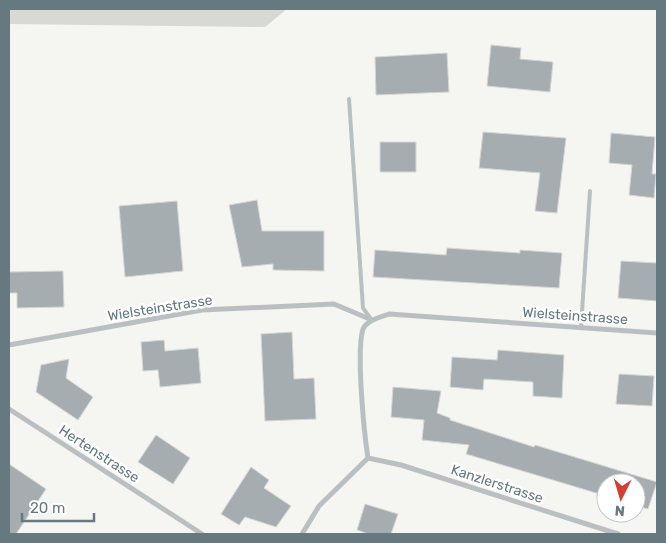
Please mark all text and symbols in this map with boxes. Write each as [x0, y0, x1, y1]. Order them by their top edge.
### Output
street label: Wielsteinstrasse [106, 291, 214, 325]
street label: Wielsteinstrasse [522, 304, 629, 328]
street label: Hertenstrasse [56, 422, 143, 486]
street label: Kanzlerstrasse [449, 461, 545, 507]
north arrow [596, 473, 646, 523]
scale bar [22, 490, 95, 522]
text: 20 m [30, 499, 65, 517]
text: N [614, 502, 626, 519]

